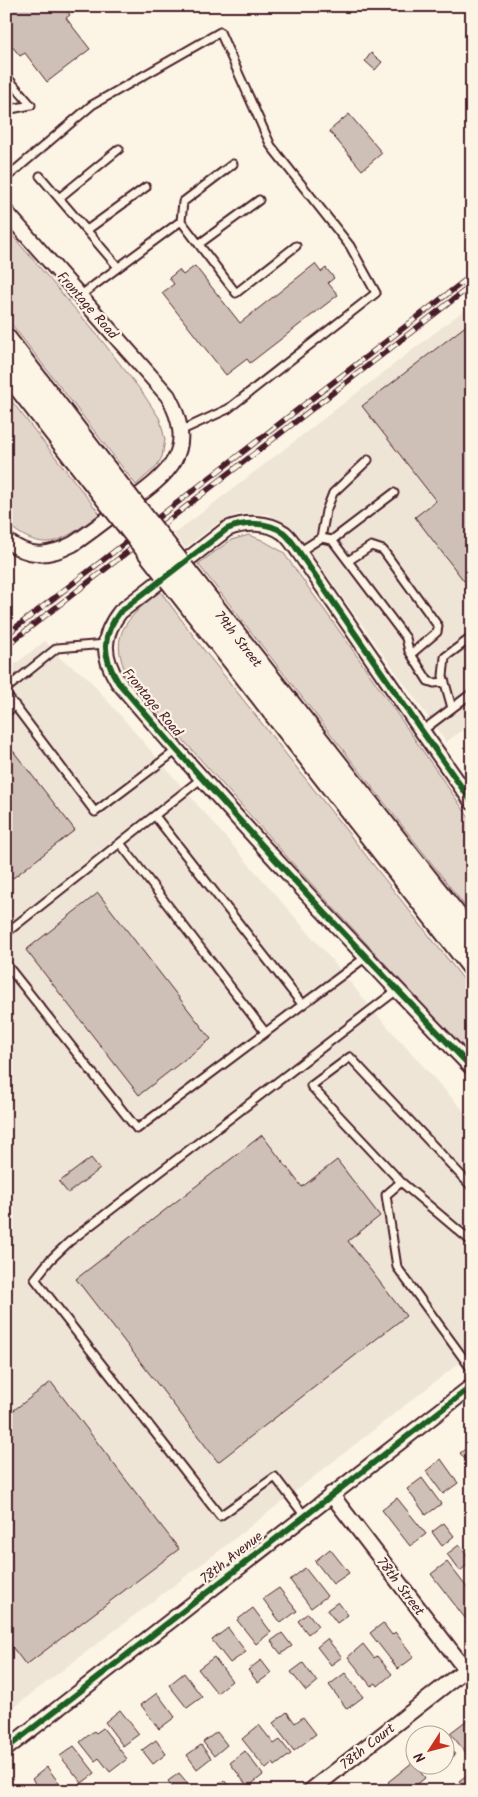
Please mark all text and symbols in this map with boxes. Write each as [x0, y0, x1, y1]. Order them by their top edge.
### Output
street label: Frontage Road [51, 267, 124, 345]
street label: 79th Street [208, 606, 268, 673]
street label: Frontage Road [117, 663, 188, 743]
street label: 78th Avenue [195, 1526, 268, 1589]
street label: 78th Street [371, 1552, 430, 1621]
street label: 78th Court [335, 1718, 400, 1775]
north arrow [406, 1724, 456, 1774]
text: N [409, 1747, 432, 1767]

